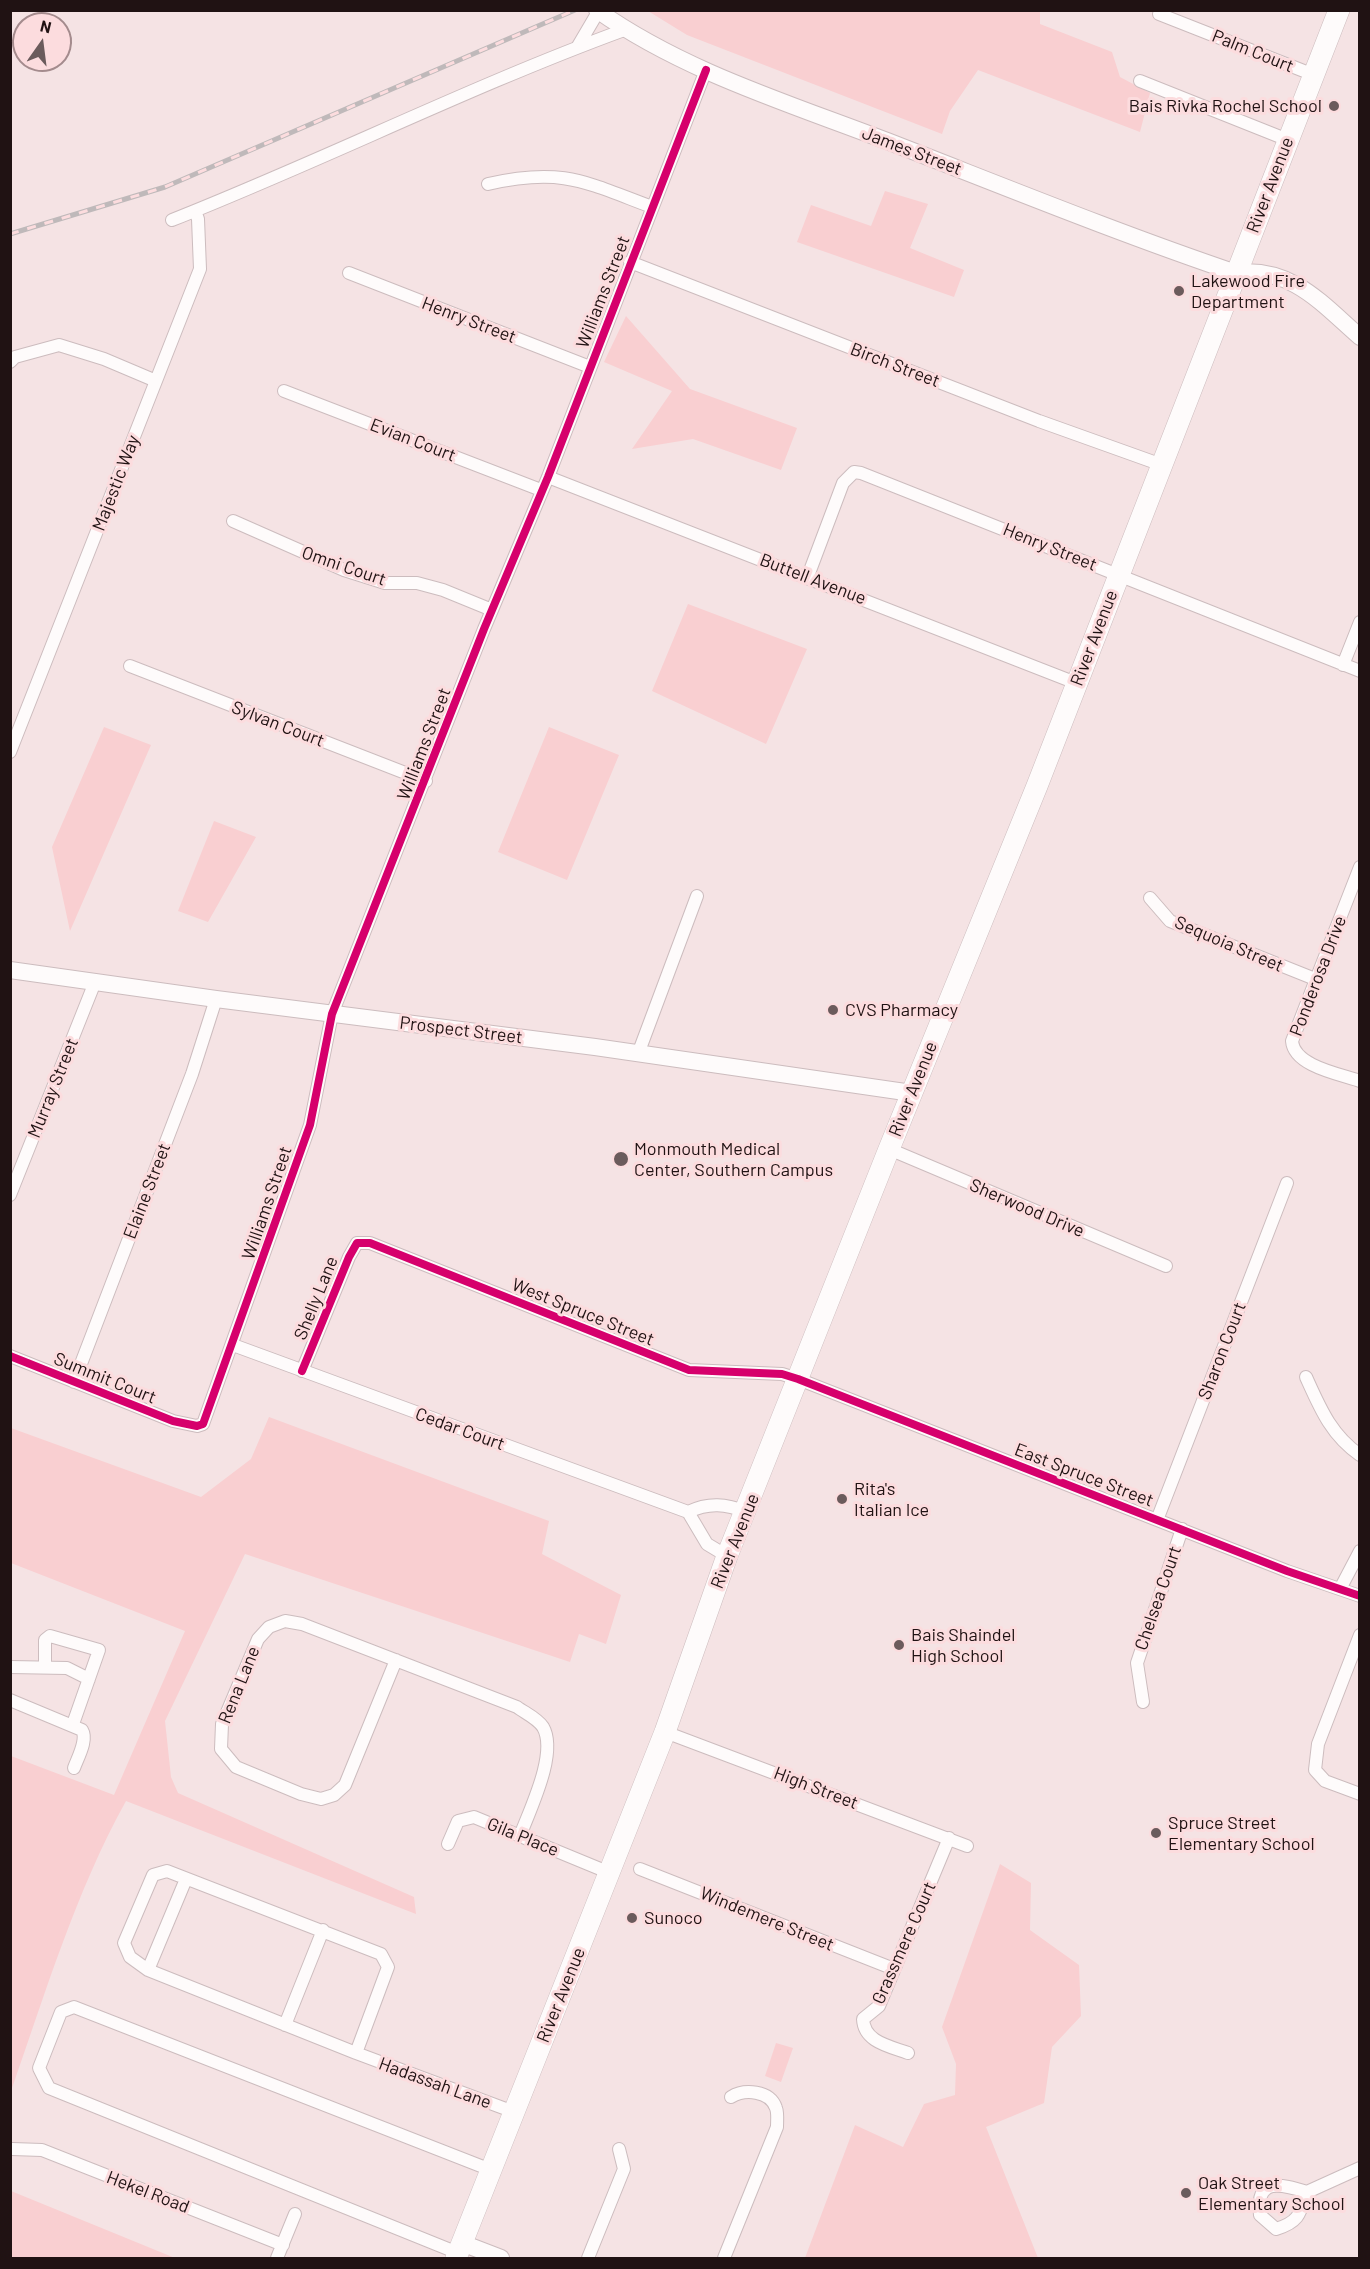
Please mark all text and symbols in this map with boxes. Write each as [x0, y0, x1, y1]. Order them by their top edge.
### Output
north arrow [12, 12, 72, 72]
text: N [39, 15, 53, 36]
street label: Palm Court [1209, 25, 1297, 77]
place label: Bais Rivka Rochel School [1129, 95, 1322, 117]
marker: Bais Rivka Rochel School [1327, 99, 1341, 113]
street label: James Street [859, 122, 965, 180]
street label: River Avenue [1242, 134, 1298, 236]
street label: Williams Street [572, 233, 634, 351]
place label: Lakewood Fire Department [1191, 270, 1305, 312]
marker: Lakewood Fire Department [1172, 284, 1186, 298]
street label: Henry Street [419, 292, 519, 348]
street label: Birch Street [847, 338, 943, 392]
street label: Evian Court [367, 414, 459, 466]
street label: Majestic Way [88, 432, 144, 534]
street label: Henry Street [1000, 518, 1100, 576]
street label: Omni Court [299, 542, 389, 590]
street label: Buttell Avenue [757, 549, 869, 609]
street label: River Avenue [1066, 587, 1122, 689]
street label: Williams Street [393, 685, 455, 803]
street label: Sylvan Court [229, 696, 327, 752]
street label: Sequoia Street [1171, 911, 1287, 977]
street label: Ponderosa Drive [1285, 913, 1351, 1039]
place label: CVS Pharmacy [845, 999, 958, 1021]
marker: CVS Pharmacy [826, 1003, 840, 1017]
street label: Prospect Street [398, 1012, 524, 1048]
street label: Murray Street [23, 1035, 83, 1141]
street label: River Avenue [884, 1038, 942, 1140]
place label: Monmouth Medical Center, Southern Campus [634, 1138, 833, 1180]
street label: Elaine Street [119, 1140, 175, 1242]
street label: Williams Street [237, 1143, 297, 1263]
marker: Monmouth Medical Center, Southern Campus [612, 1150, 630, 1168]
street label: Sherwood Drive [966, 1174, 1088, 1242]
street label: Shelly Lane [289, 1253, 343, 1343]
street label: West Spruce Street [509, 1274, 657, 1350]
street label: Sharon Court [1194, 1299, 1250, 1403]
street label: Summit Court [51, 1348, 159, 1408]
street label: Cedar Court [412, 1403, 508, 1455]
street label: East Spruce Street [1011, 1439, 1157, 1511]
place label: Rita's Italian Ice [854, 1478, 929, 1520]
street label: River Avenue [706, 1490, 764, 1592]
marker: Rita's Italian Ice [835, 1492, 849, 1506]
street label: Chelsea Court [1130, 1543, 1186, 1653]
place label: Bais Shaindel High School [911, 1624, 1015, 1666]
marker: Bais Shaindel High School [892, 1638, 906, 1652]
street label: Rena Lane [214, 1643, 264, 1727]
street label: High Street [771, 1762, 861, 1814]
place label: Spruce Street Elementary School [1168, 1812, 1315, 1854]
street label: Gila Place [484, 1813, 562, 1861]
marker: Spruce Street Elementary School [1149, 1826, 1163, 1840]
street label: Grassmere Court [867, 1879, 941, 2007]
street label: Windemere Street [697, 1882, 837, 1956]
place label: Sunoco [644, 1907, 703, 1929]
marker: Sunoco [625, 1911, 639, 1925]
street label: River Avenue [532, 1944, 590, 2046]
street label: Hadassah Lane [376, 2053, 494, 2113]
street label: Hekel Road [103, 2166, 193, 2218]
place label: Oak Street Elementary School [1198, 2172, 1345, 2214]
marker: Oak Street Elementary School [1179, 2186, 1193, 2200]

